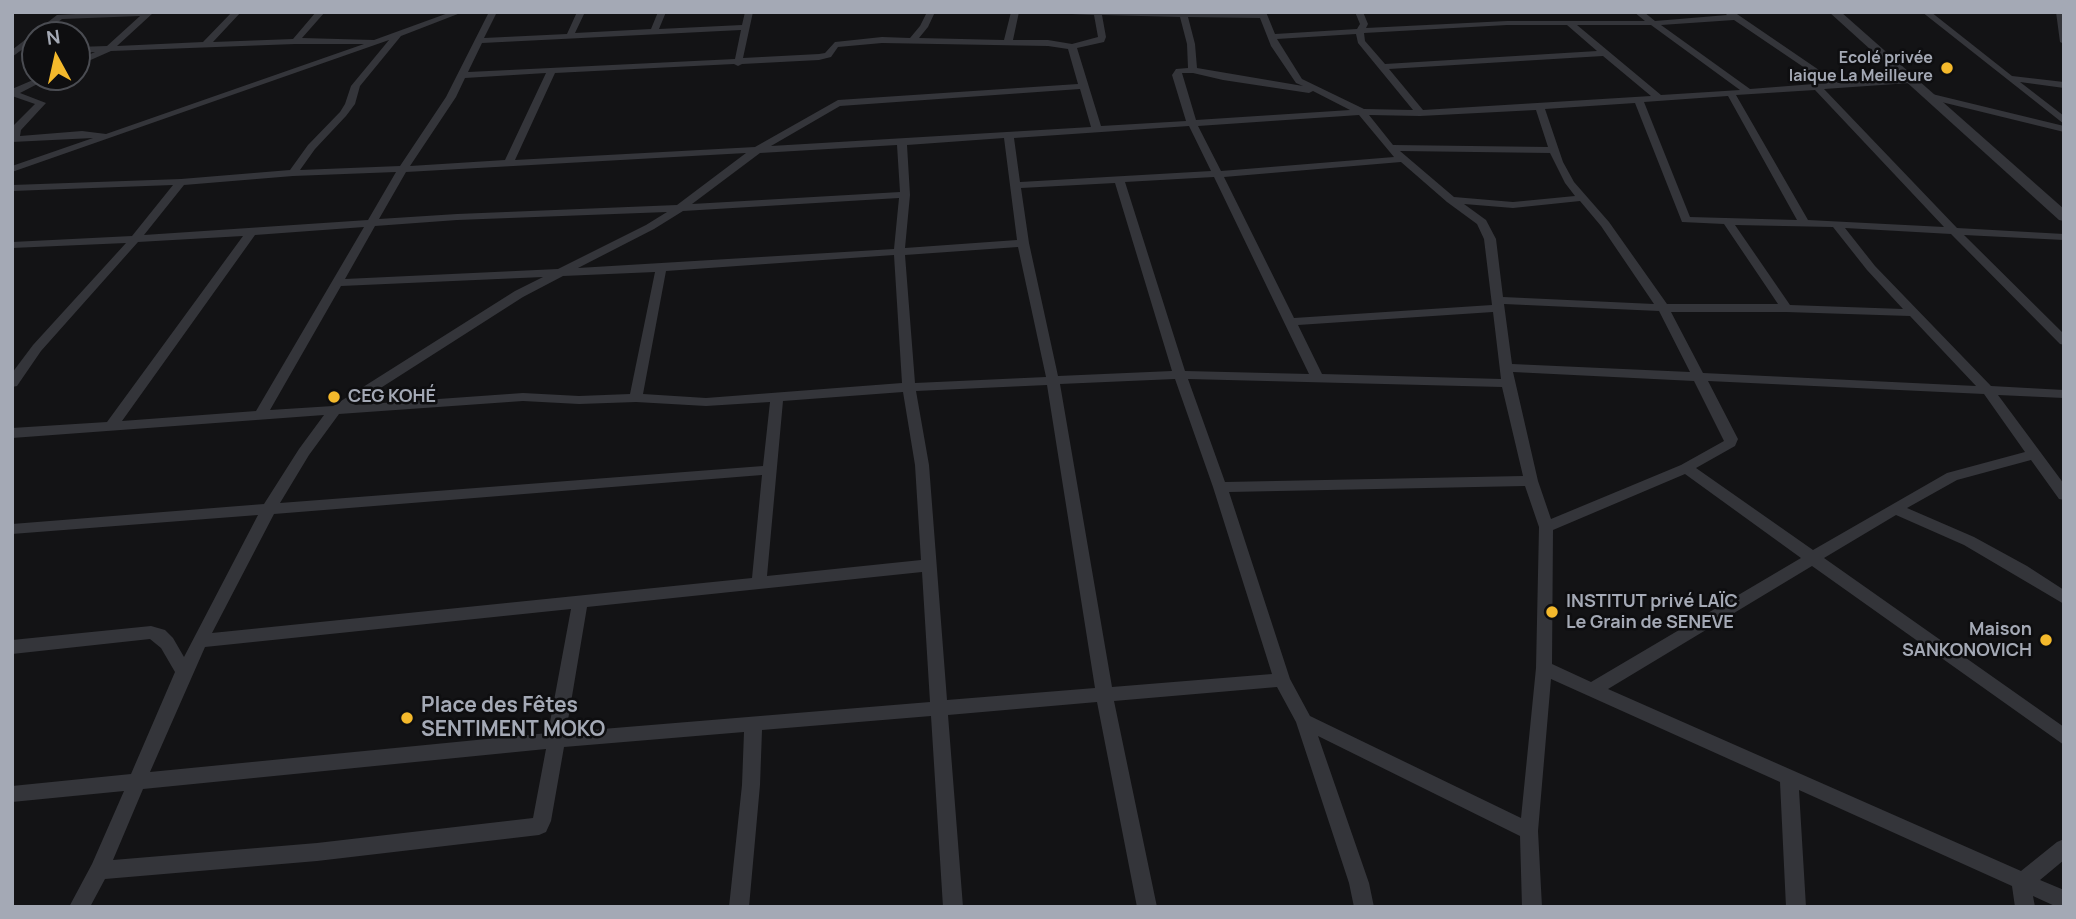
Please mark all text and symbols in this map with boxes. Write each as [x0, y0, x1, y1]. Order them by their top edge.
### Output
north arrow [21, 21, 91, 91]
text: N [45, 23, 62, 51]
place label: Ecolé privée laique La Meilleure [1789, 49, 1933, 87]
marker: Ecolé privée laique La Meilleure [1939, 60, 1955, 76]
place label: CEG KOHÉ [348, 386, 436, 408]
marker: CEG KOHÉ [326, 389, 342, 405]
place label: INSTITUT privé LAÏC Le Grain de SENEVE [1566, 591, 1738, 634]
marker: INSTITUT privé LAÏC Le Grain de SENEVE [1544, 604, 1560, 620]
place label: Maison SANKONOVICH [1902, 619, 2032, 662]
marker: Maison SANKONOVICH [2038, 632, 2054, 648]
place label: Place des Fêtes SENTIMENT MOKO [421, 693, 605, 743]
marker: Place des Fêtes SENTIMENT MOKO [399, 710, 415, 726]

